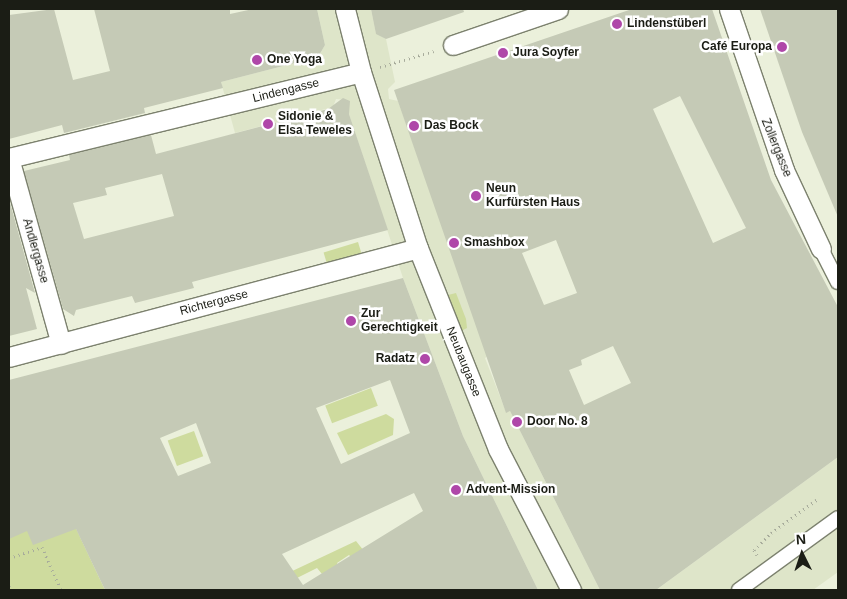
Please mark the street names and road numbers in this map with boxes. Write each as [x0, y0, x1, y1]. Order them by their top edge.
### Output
street label: Lindengasse [251, 76, 321, 106]
street label: Zollergasse [758, 117, 794, 179]
street label: Andlergasse [19, 217, 51, 285]
street label: Richtergasse [178, 287, 250, 319]
street label: Neubaugasse [442, 325, 484, 399]

